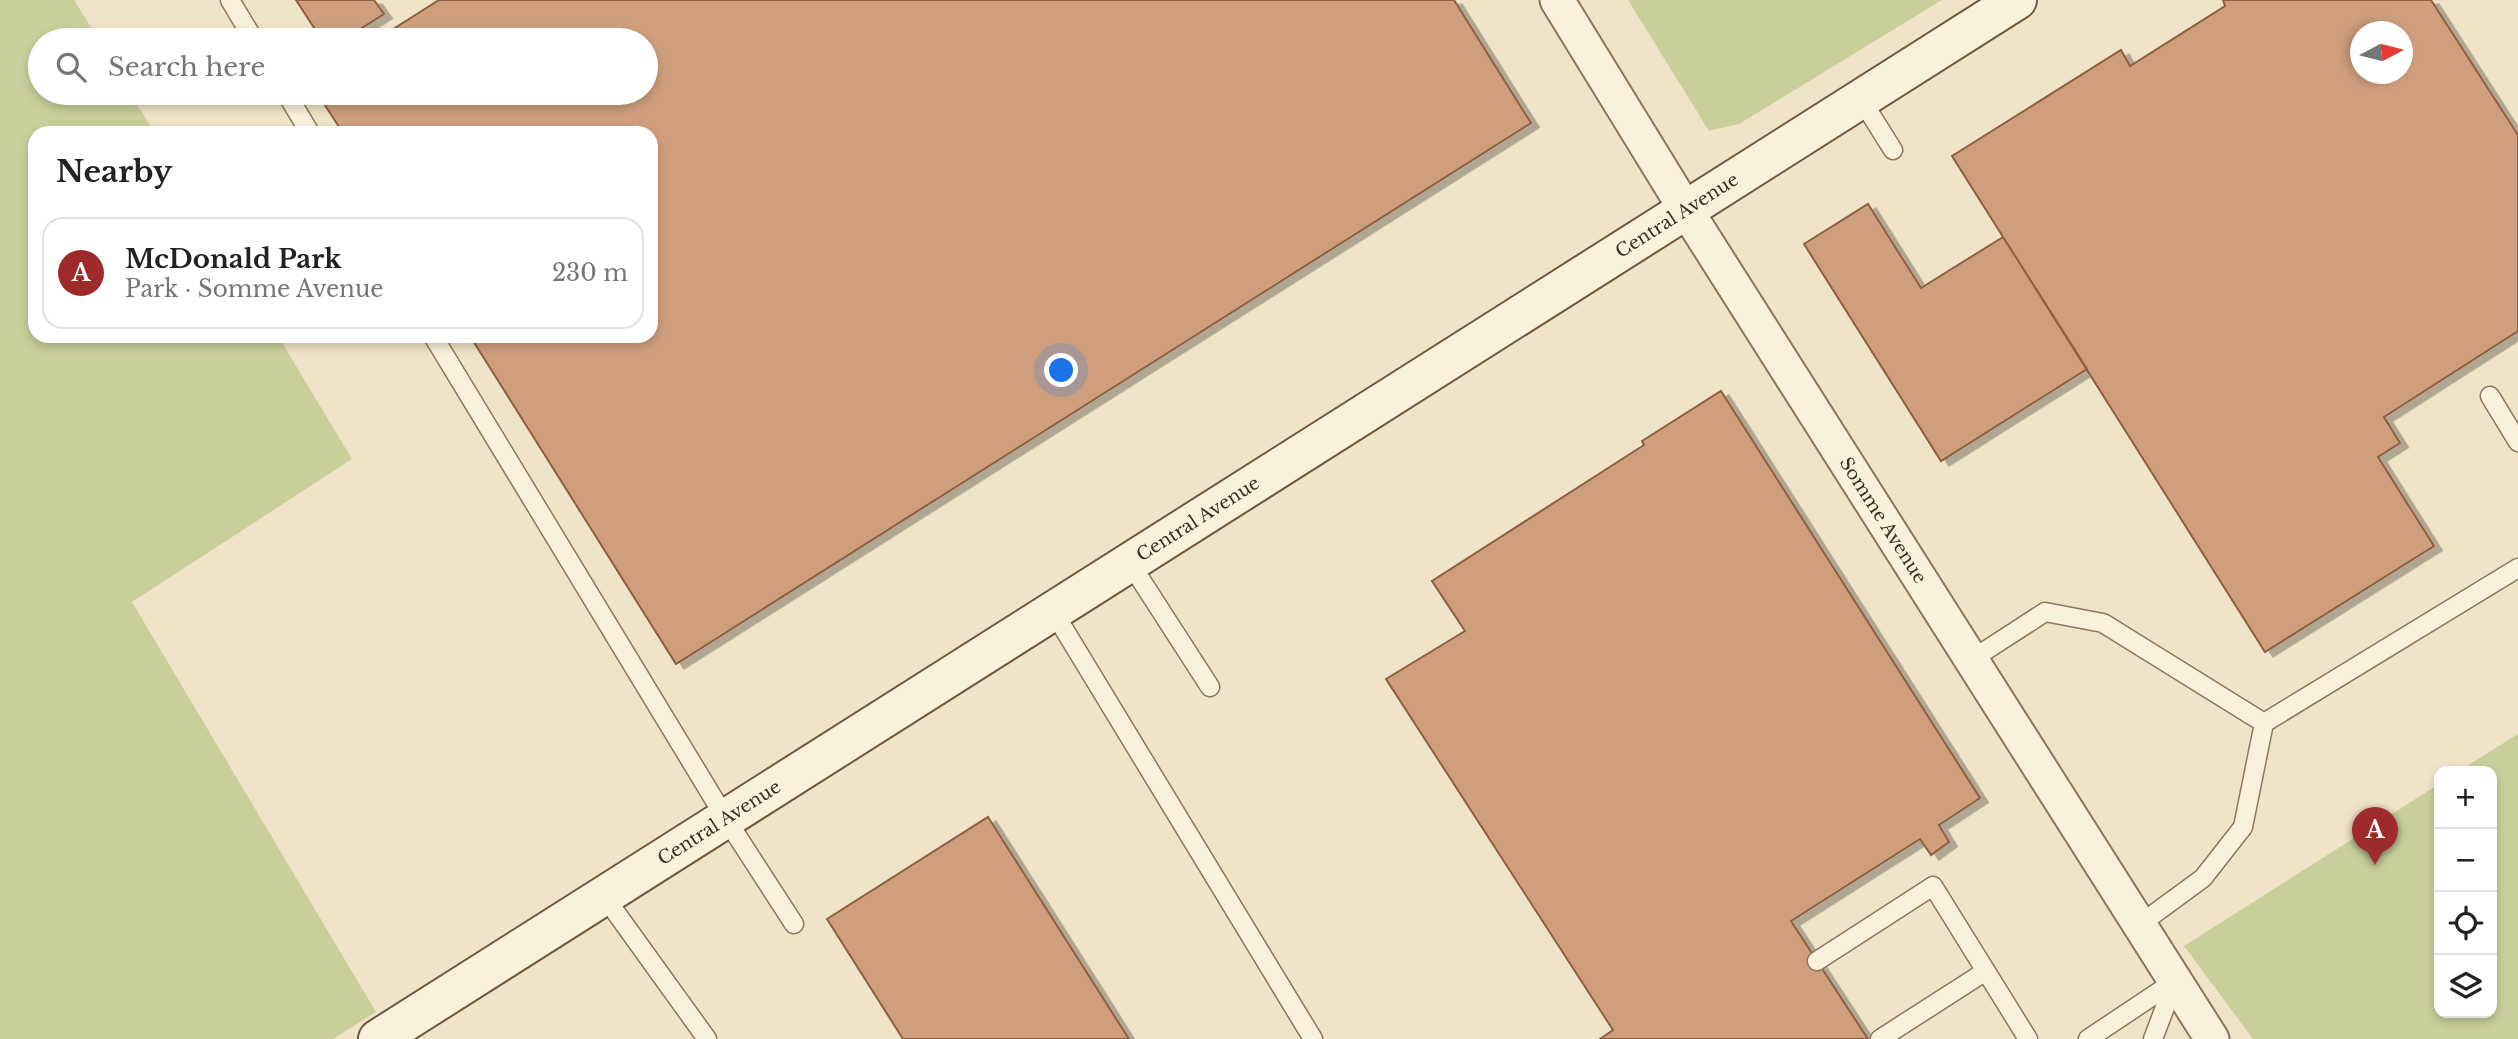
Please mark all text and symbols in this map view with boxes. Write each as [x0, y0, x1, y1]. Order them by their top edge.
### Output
north arrow [2350, 21, 2413, 84]
search box [28, 28, 658, 105]
icon: search [52, 48, 90, 86]
text: Search here [108, 51, 265, 83]
text: Nearby [56, 153, 172, 190]
street label: Central Avenue [1611, 168, 1743, 263]
text: McDonald Park [125, 243, 341, 275]
text: A [72, 259, 90, 287]
text: 230 m [552, 259, 628, 287]
text: Park · Somme Avenue [125, 275, 384, 303]
your location [1044, 353, 1078, 387]
street label: Somme Avenue [1835, 453, 1931, 588]
street label: Central Avenue [1132, 472, 1264, 566]
map controls [2434, 766, 2497, 1018]
button: + [2434, 766, 2497, 829]
street label: Central Avenue [654, 776, 785, 870]
pin: A [2352, 807, 2398, 865]
button: − [2434, 829, 2497, 892]
button: locate [2434, 892, 2497, 955]
button: layers [2434, 955, 2497, 1018]

